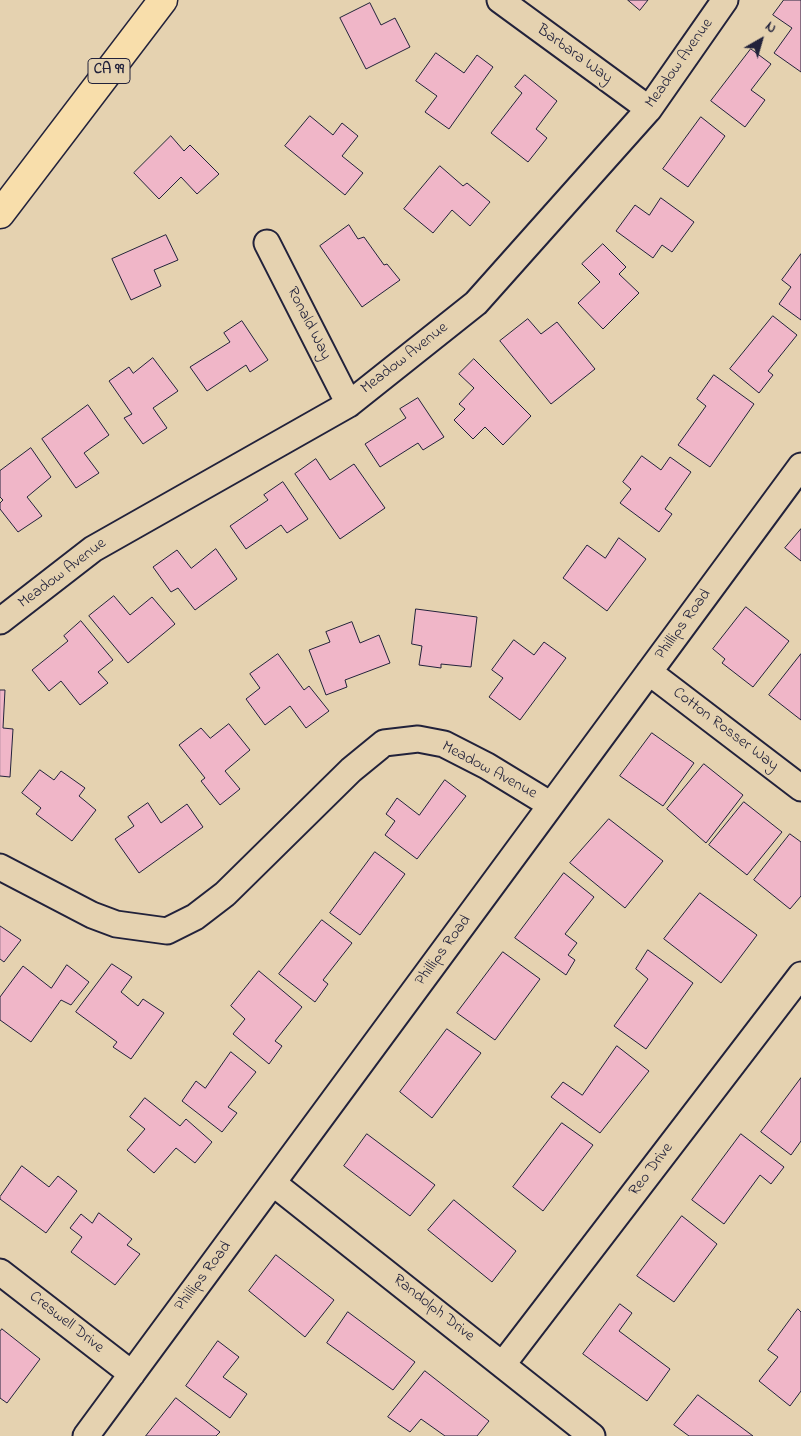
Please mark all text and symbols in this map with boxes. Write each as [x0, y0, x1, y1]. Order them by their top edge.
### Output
street label: Meadow Avenue [642, 15, 718, 113]
north arrow [736, 15, 786, 65]
text: N [760, 17, 781, 39]
street label: Barbara Way [532, 21, 616, 89]
road number: CA 99 [88, 58, 130, 84]
street label: Ronald Way [281, 284, 335, 364]
street label: Meadow Avenue [358, 319, 452, 399]
street label: Meadow Avenue [15, 535, 111, 613]
street label: Phillips Road [652, 586, 716, 664]
street label: Cotton Rosser Way [668, 684, 782, 776]
street label: Meadow Avenue [438, 738, 540, 804]
street label: Phillips Road [412, 912, 476, 990]
street label: Reo Drive [626, 1140, 678, 1200]
street label: Phillips Road [171, 1238, 237, 1316]
street label: Randolph Drive [388, 1271, 478, 1347]
street label: Creswell Drive [25, 1288, 107, 1358]

